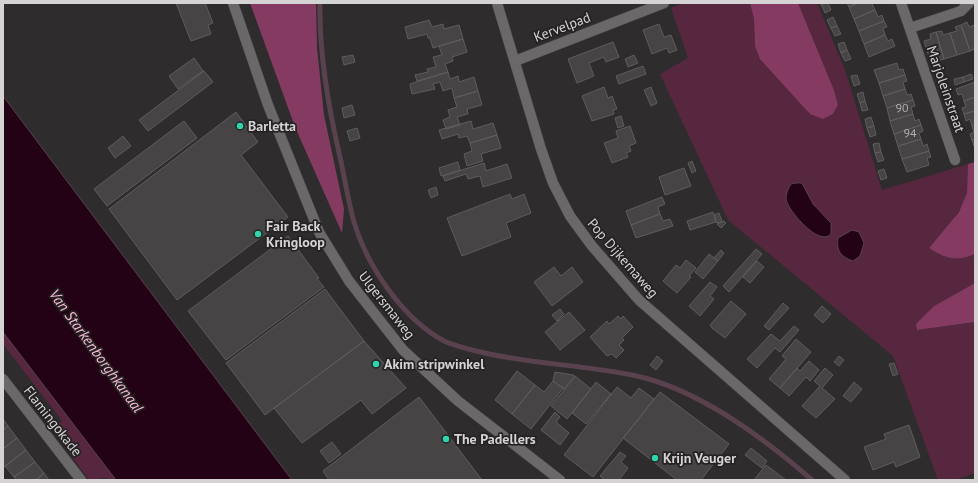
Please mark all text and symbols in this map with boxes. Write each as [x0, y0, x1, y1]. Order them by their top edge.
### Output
street label: Kervelpad [531, 8, 593, 46]
street label: Marjoleinstraat [923, 43, 969, 135]
house number: 90 [895, 100, 909, 115]
place label: Barletta [248, 117, 296, 135]
marker: Barletta [235, 121, 245, 131]
house number: 94 [903, 125, 917, 140]
street label: Pop Dijkemaweg [584, 215, 662, 301]
place label: Fair Back Kringloop [266, 217, 325, 251]
marker: Fair Back Kringloop [253, 229, 263, 239]
street label: Ulgersmaweg [355, 267, 419, 343]
water label: Van Starkenborghkanaal [45, 285, 148, 416]
place label: Akim stripwinkel [384, 355, 485, 373]
marker: Akim stripwinkel [371, 359, 381, 369]
street label: Flamingokade [20, 382, 86, 460]
place label: The Padellers [454, 430, 536, 448]
marker: The Padellers [441, 434, 451, 444]
place label: Krijn Veuger [663, 449, 736, 467]
marker: Krijn Veuger [650, 453, 660, 463]

